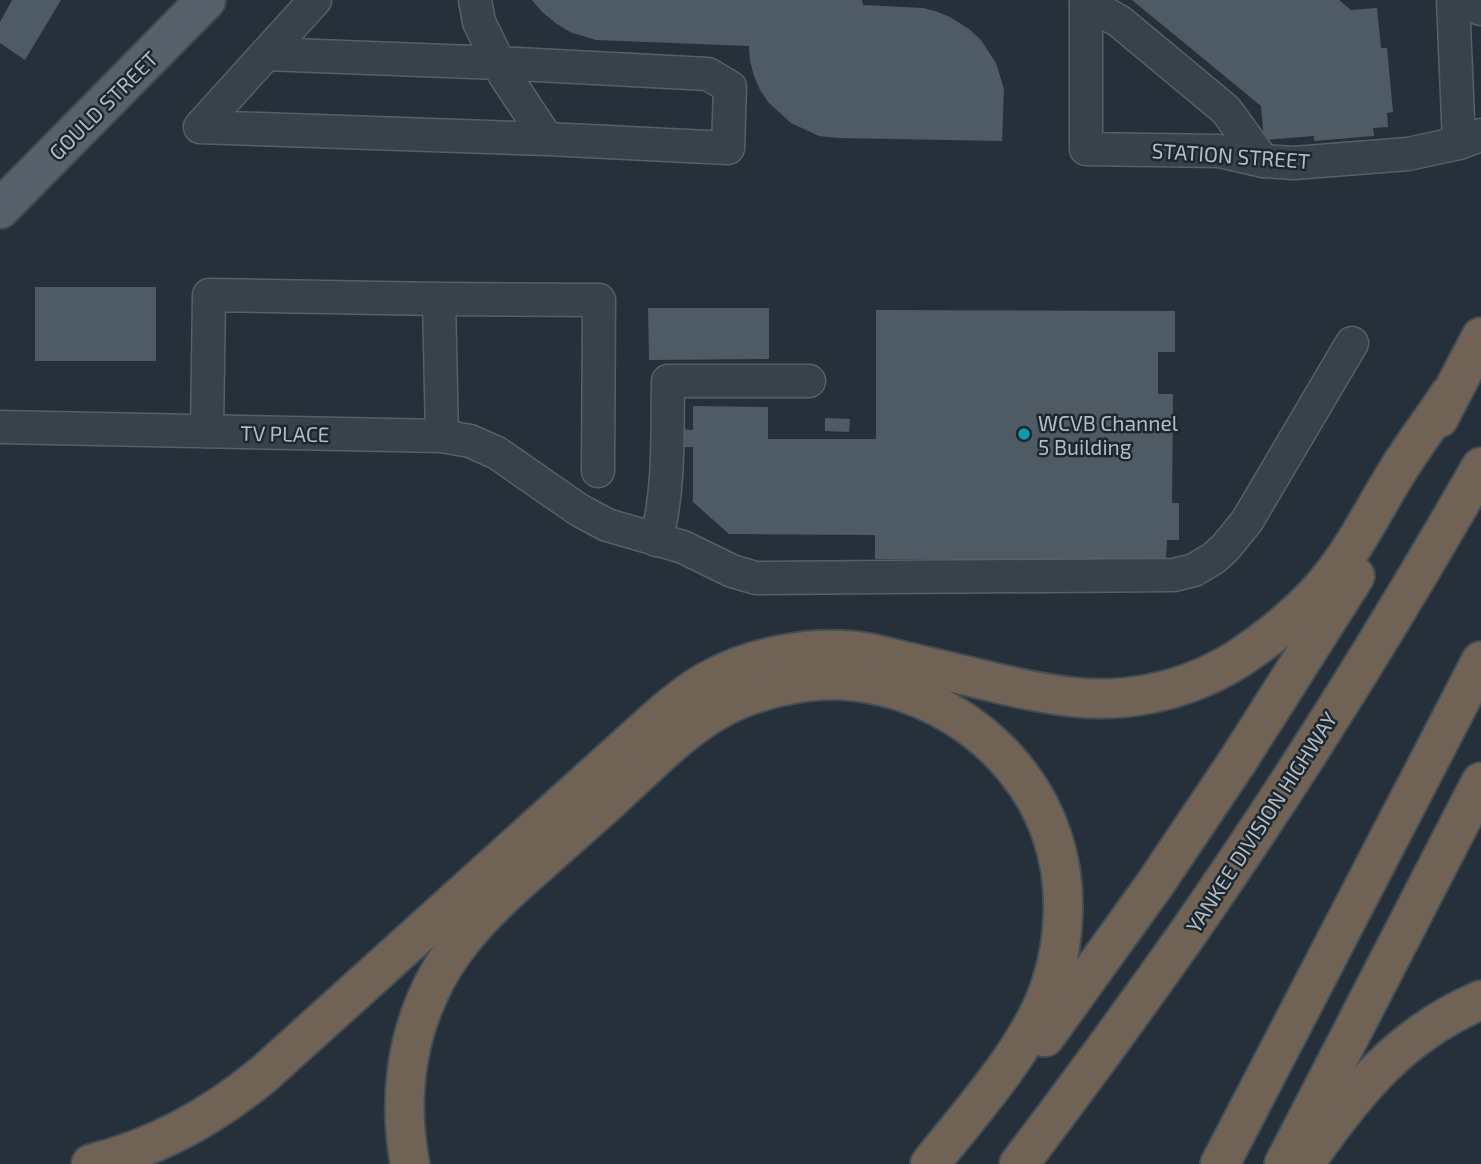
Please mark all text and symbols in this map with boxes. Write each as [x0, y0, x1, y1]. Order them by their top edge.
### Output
street label: GOULD STREET [43, 45, 163, 165]
street label: STATION STREET [1151, 137, 1311, 173]
place label: WCVB Channel 5 Building [1038, 410, 1179, 459]
street label: TV PLACE [240, 420, 330, 446]
marker: WCVB Channel 5 Building [1016, 426, 1032, 442]
street label: YANKEE DIVISION HIGHWAY [1180, 707, 1342, 937]

